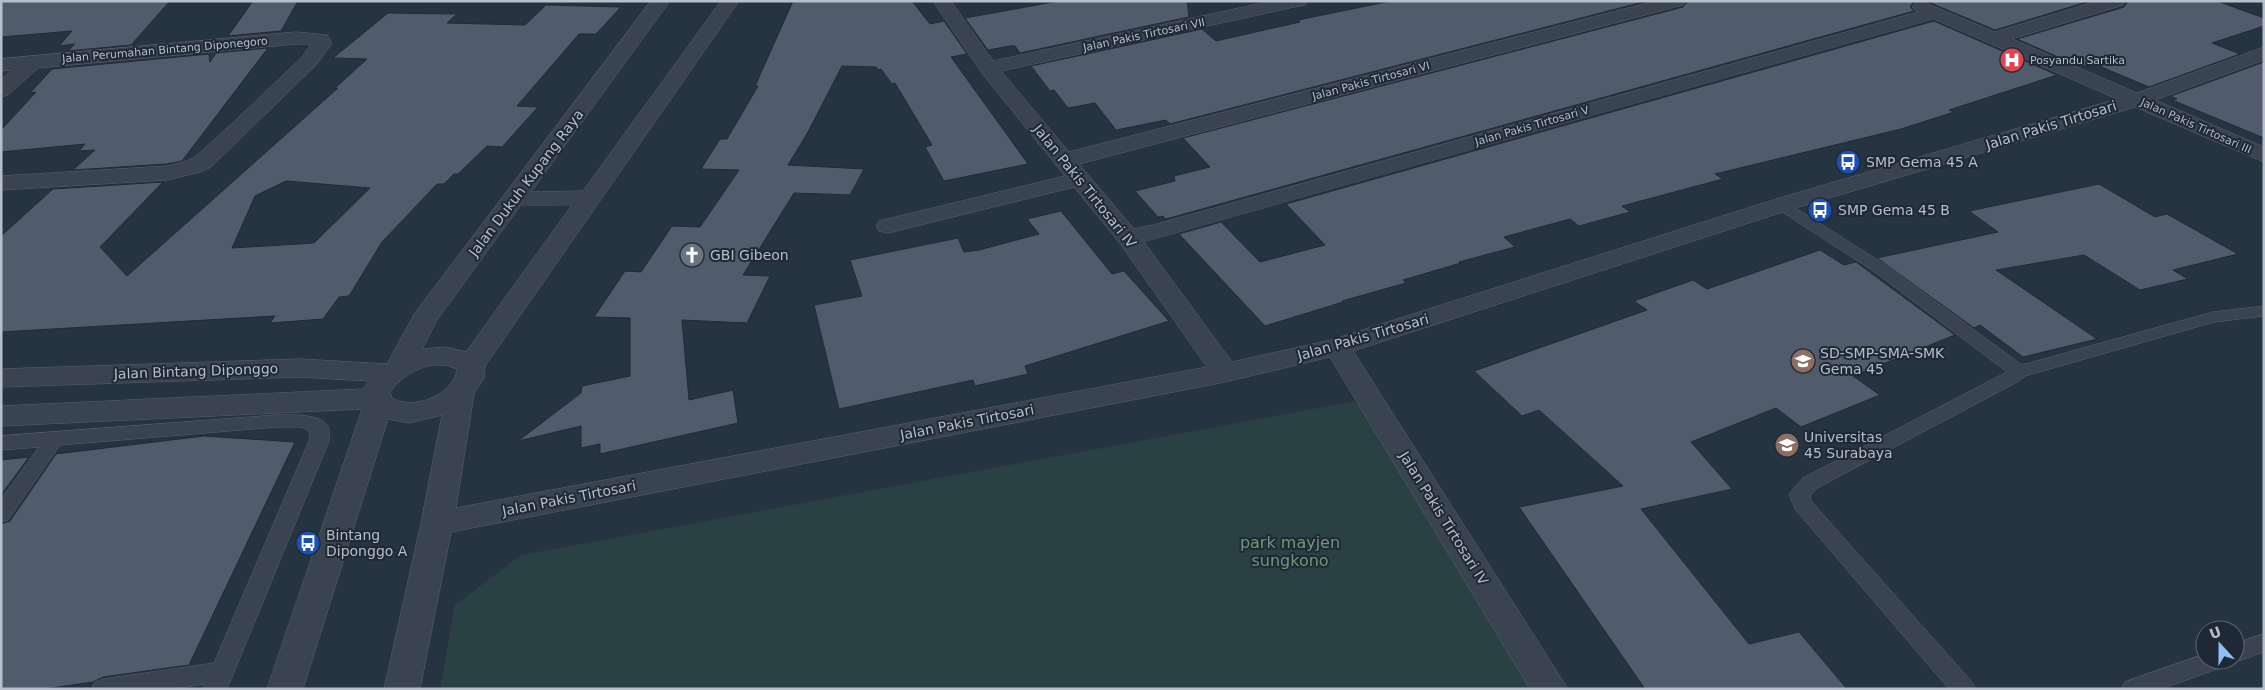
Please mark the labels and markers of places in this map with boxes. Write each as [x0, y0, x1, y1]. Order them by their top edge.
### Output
hospital icon: Posyandu Sartika [1999, 47, 2025, 73]
place label: Posyandu Sartika [2030, 54, 2125, 67]
bus stop icon: SMP Gema 45 A [1835, 149, 1861, 175]
place label: SMP Gema 45 A [1866, 154, 1978, 170]
bus stop icon: SMP Gema 45 B [1807, 197, 1833, 223]
place label: SMP Gema 45 B [1838, 202, 1950, 218]
church icon: GBI Gibeon [679, 242, 705, 268]
place label: GBI Gibeon [710, 247, 789, 263]
place label: SD-SMP-SMA-SMK Gema 45 [1820, 345, 1945, 377]
school or university icon: SD-SMP-SMA-SMK Gema 45 [1790, 348, 1816, 374]
place label: Universitas 45 Surabaya [1804, 429, 1893, 461]
school or university icon: Universitas 45 Surabaya [1774, 432, 1800, 458]
place label: Bintang Diponggo A [326, 527, 408, 559]
bus stop icon: Bintang Diponggo A [295, 530, 321, 556]

